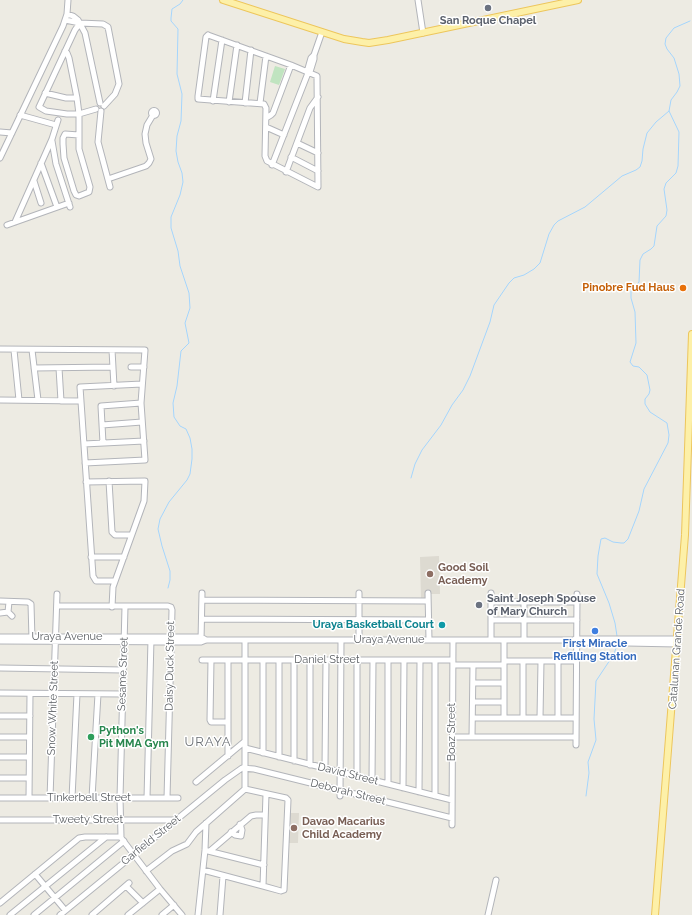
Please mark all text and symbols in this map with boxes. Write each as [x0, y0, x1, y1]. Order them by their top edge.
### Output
marker: San Roque Chapel [483, 3, 493, 13]
place label: San Roque Chapel [440, 14, 536, 28]
place label: Pinobre Fud Haus [582, 281, 675, 295]
marker: Pinobre Fud Haus [678, 283, 688, 293]
place label: Good Soil Academy [438, 561, 489, 587]
marker: Good Soil Academy [425, 569, 435, 579]
street label: Catalunan Grande Road [666, 588, 688, 710]
place label: Saint Joseph Spouse of Mary Church [487, 592, 596, 618]
marker: Saint Joseph Spouse of Mary Church [474, 600, 484, 610]
place label: Uraya Basketball Court [312, 618, 434, 632]
marker: Uraya Basketball Court [437, 620, 447, 630]
street label: Daisy Duck Street [163, 621, 177, 711]
marker: First Miracle Refilling Station [590, 626, 600, 636]
street label: Uraya Avenue [31, 630, 103, 644]
street label: Uraya Avenue [353, 633, 425, 647]
street label: Sesame Street [115, 637, 131, 711]
place label: First Miracle Refilling Station [553, 637, 637, 663]
street label: Daniel Street [294, 653, 360, 667]
street label: Snow White Street [45, 660, 61, 756]
street label: Boaz Street [445, 703, 459, 761]
place label: Python's Pit MMA Gym [99, 724, 169, 750]
marker: Python's Pit MMA Gym [86, 732, 96, 742]
district label: URAYA [184, 734, 232, 750]
street label: David Street [316, 760, 380, 788]
street label: Deborah Street [309, 776, 387, 808]
street label: Tinkerbell Street [47, 791, 131, 805]
street label: Garfield Street [119, 812, 183, 868]
street label: Tweety Street [53, 813, 123, 827]
place label: Davao Macarius Child Academy [302, 815, 385, 841]
marker: Davao Macarius Child Academy [289, 823, 299, 833]

